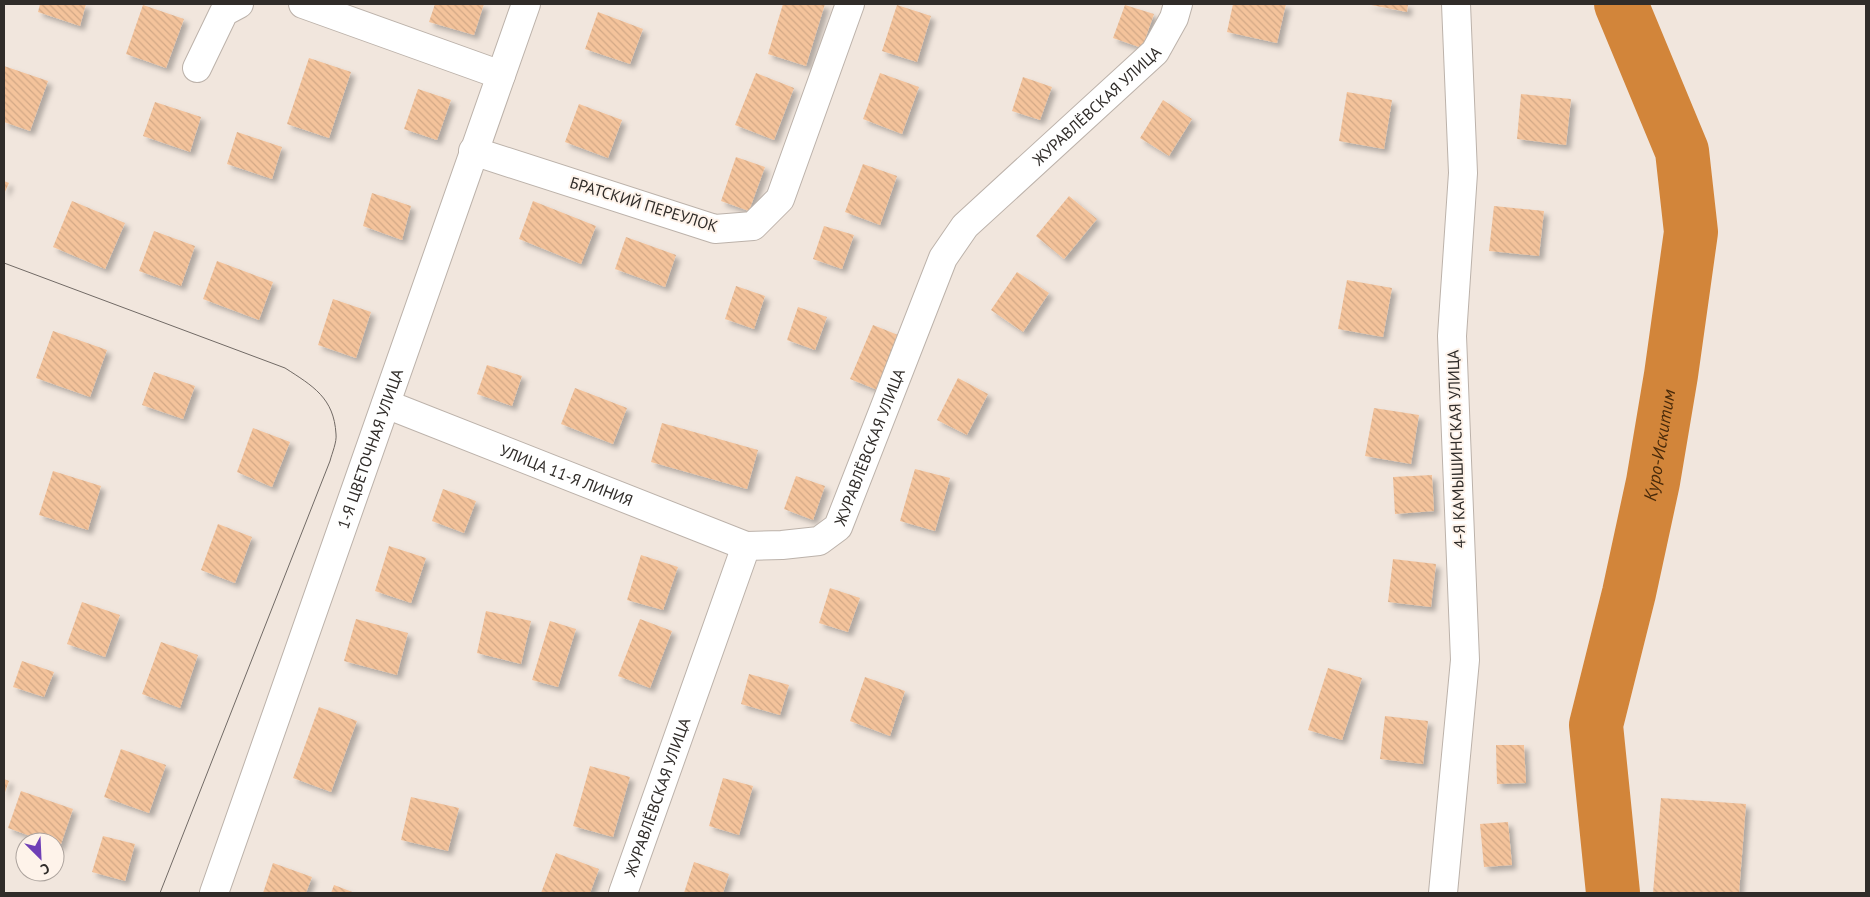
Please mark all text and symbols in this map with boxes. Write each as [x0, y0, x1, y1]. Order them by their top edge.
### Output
street label: ЖУРАВЛЁВСКАЯ УЛИЦА [1027, 41, 1165, 170]
street label: БРАТСКИЙ ПЕРЕУЛОК [568, 172, 721, 236]
street label: 4-Я КАМЫШИНСКАЯ УЛИЦА [1443, 349, 1469, 548]
street label: 1-Я ЦВЕТОЧНАЯ УЛИЦА [333, 365, 407, 531]
street label: ЖУРАВЛЁВСКАЯ УЛИЦА [829, 365, 909, 529]
water label: Куро-Искитим [1638, 387, 1680, 503]
street label: УЛИЦА 11-Я ЛИНИЯ [497, 440, 636, 510]
street label: ЖУРАВЛЁВСКАЯ УЛИЦА [619, 714, 695, 880]
north arrow [15, 832, 65, 882]
text: С [38, 859, 53, 879]

